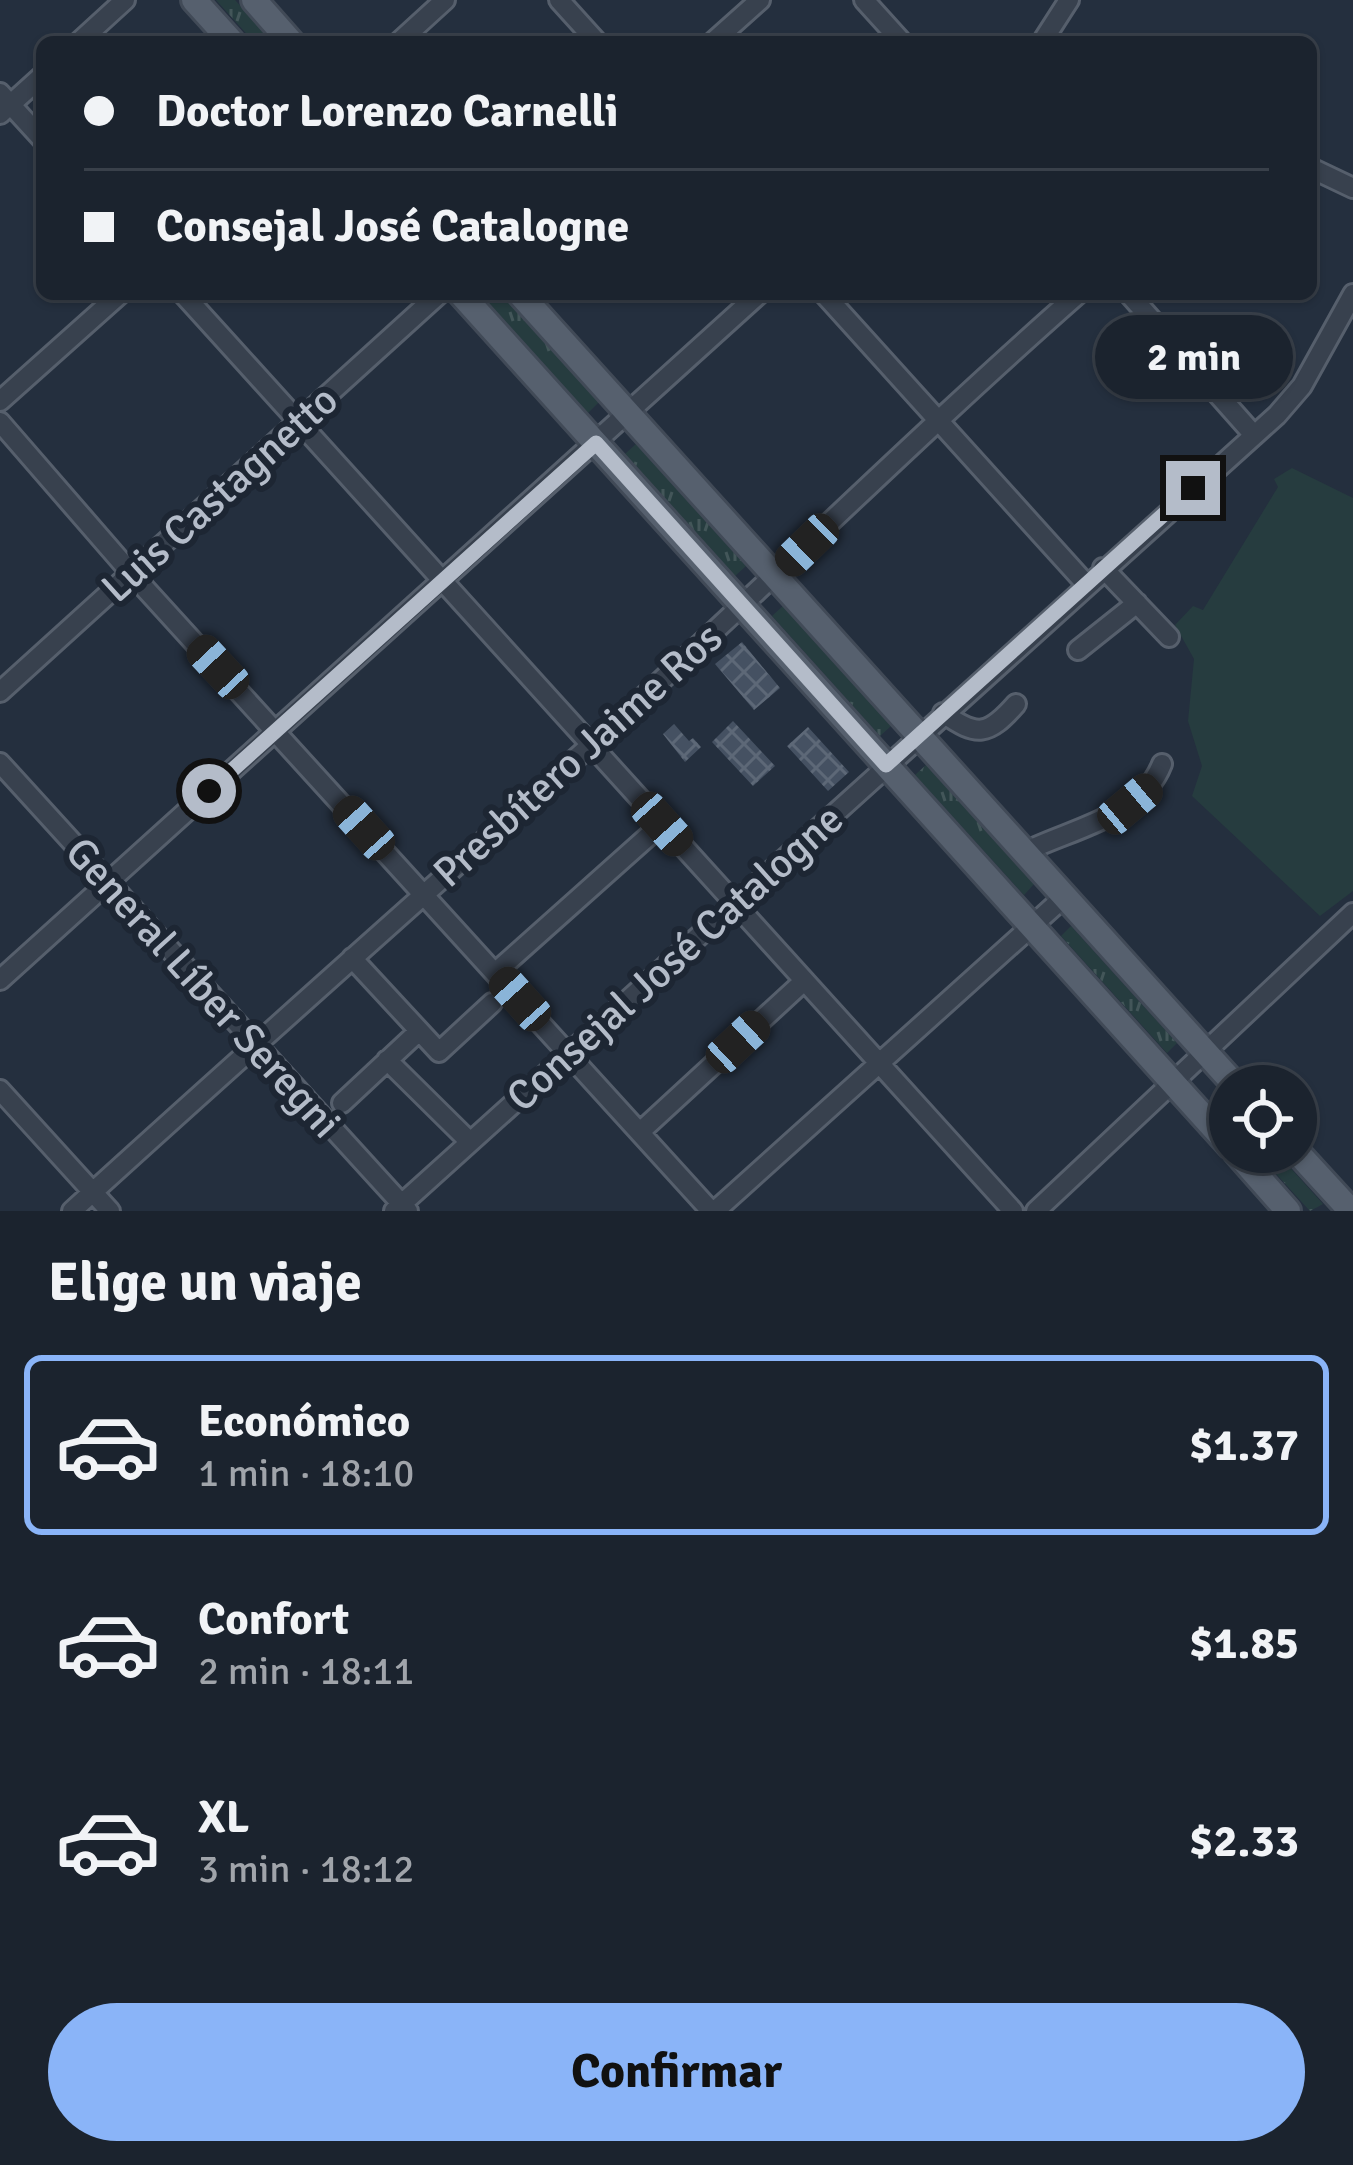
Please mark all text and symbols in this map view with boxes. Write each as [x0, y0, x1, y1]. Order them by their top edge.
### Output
text: Doctor Lorenzo Carnelli [156, 84, 618, 139]
text: Consejal José Catalogne [156, 199, 629, 254]
callout: 2 min [1094, 314, 1292, 398]
text: 2 min [1147, 333, 1241, 381]
street label: Luis Castagnetto [91, 375, 349, 614]
route end [1166, 461, 1220, 515]
car [769, 507, 845, 583]
street label: Presbítero Jaime Ros [423, 612, 733, 898]
car [180, 628, 256, 706]
route start [182, 764, 236, 818]
car [1091, 767, 1169, 841]
car [625, 785, 699, 863]
car [327, 789, 401, 867]
street label: Consejal José Catalogne [496, 794, 854, 1123]
street label: General Líber Seregni [55, 827, 351, 1149]
car [483, 960, 557, 1038]
car [699, 1004, 777, 1080]
map controls [1209, 1065, 1317, 1173]
button: locate [1209, 1065, 1317, 1173]
text: Elige un viaje [48, 1249, 362, 1316]
icon: car [54, 1391, 162, 1499]
text: Económico [198, 1394, 410, 1449]
text: $1.37 [1189, 1418, 1299, 1473]
text: 1 min · 18:10 [198, 1449, 414, 1497]
icon: car [54, 1589, 162, 1697]
text: Confort [198, 1592, 349, 1647]
text: $1.85 [1189, 1616, 1299, 1671]
text: 2 min · 18:11 [198, 1647, 414, 1695]
icon: car [54, 1787, 162, 1895]
text: XL [198, 1790, 249, 1845]
text: $2.33 [1189, 1814, 1299, 1869]
text: 3 min · 18:12 [198, 1845, 414, 1893]
button: Confirmar [48, 2003, 1305, 2141]

